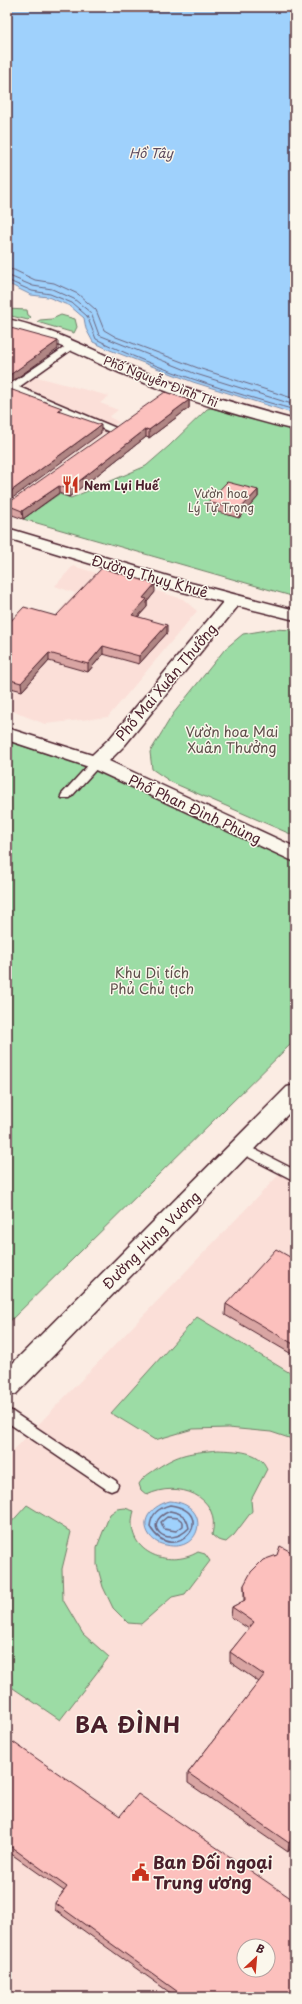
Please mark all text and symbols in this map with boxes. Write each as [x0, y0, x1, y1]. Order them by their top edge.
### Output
water label: Hồ Tây [129, 143, 175, 162]
street label: Phố Nguyễn Đình Thi [101, 351, 221, 411]
restaurant icon: Nem Lụi Huế [61, 475, 81, 495]
place label: Nem Lụi Huế [84, 476, 160, 494]
park label: Vườn hoa Lý Tự Trọng [188, 484, 254, 516]
street label: Đường Thụy Khuê [89, 549, 211, 603]
street label: Phố Mai Xuân Thưởng [111, 619, 221, 745]
park label: Vườn hoa Mai Xuân Thưởng [186, 721, 279, 758]
street label: Phố Phan Đình Phùng [125, 769, 265, 849]
park label: Khu Di tích Phủ Chủ tịch [110, 962, 194, 999]
street label: Đường Hùng Vương [97, 1186, 205, 1294]
district label: BA ĐÌNH [75, 1707, 181, 1740]
place label: Ban Đối ngoại Trung ương [153, 1849, 273, 1895]
public building icon: Ban Đối ngoại Trung ương [130, 1862, 150, 1882]
north arrow [236, 1938, 276, 1978]
text: B [253, 1939, 268, 1958]

